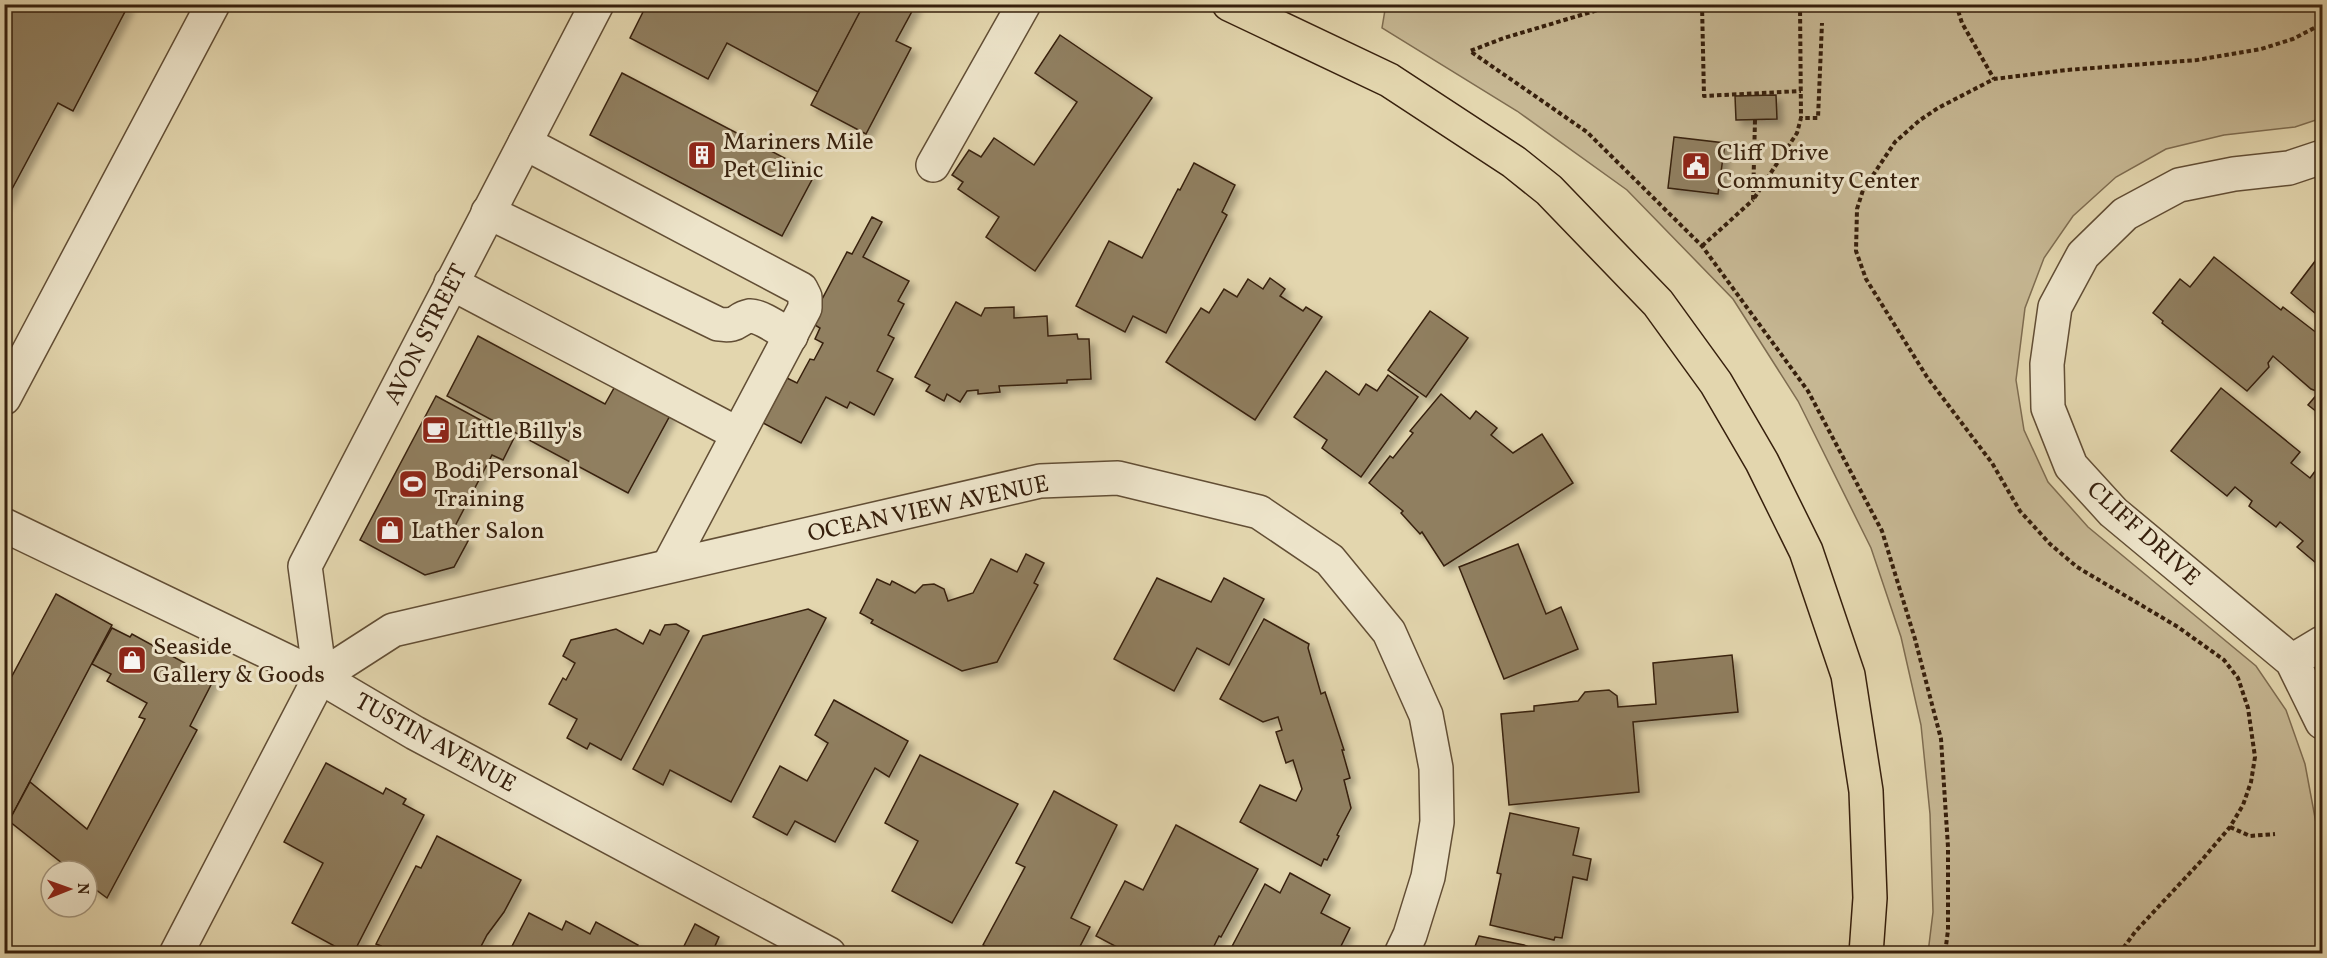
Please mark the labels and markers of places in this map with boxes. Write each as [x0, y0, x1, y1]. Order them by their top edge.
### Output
place label: Mariners Mile Pet Clinic [723, 126, 874, 188]
place label: Cliff Drive Community Center [1717, 137, 1920, 199]
building icon: Mariners Mile Pet Clinic [686, 139, 718, 171]
public building icon: Cliff Drive Community Center [1680, 150, 1712, 182]
cafe icon: Little Billy's [420, 414, 452, 446]
place label: Little Billy's [457, 415, 582, 449]
place label: Bodi Personal Training [434, 455, 579, 517]
sports icon: Bodi Personal Training [397, 468, 429, 500]
shop icon: Lather Salon [374, 514, 406, 546]
place label: Lather Salon [411, 515, 544, 549]
place label: Seaside Gallery & Goods [153, 631, 325, 693]
shop icon: Seaside Gallery & Goods [116, 644, 148, 676]

